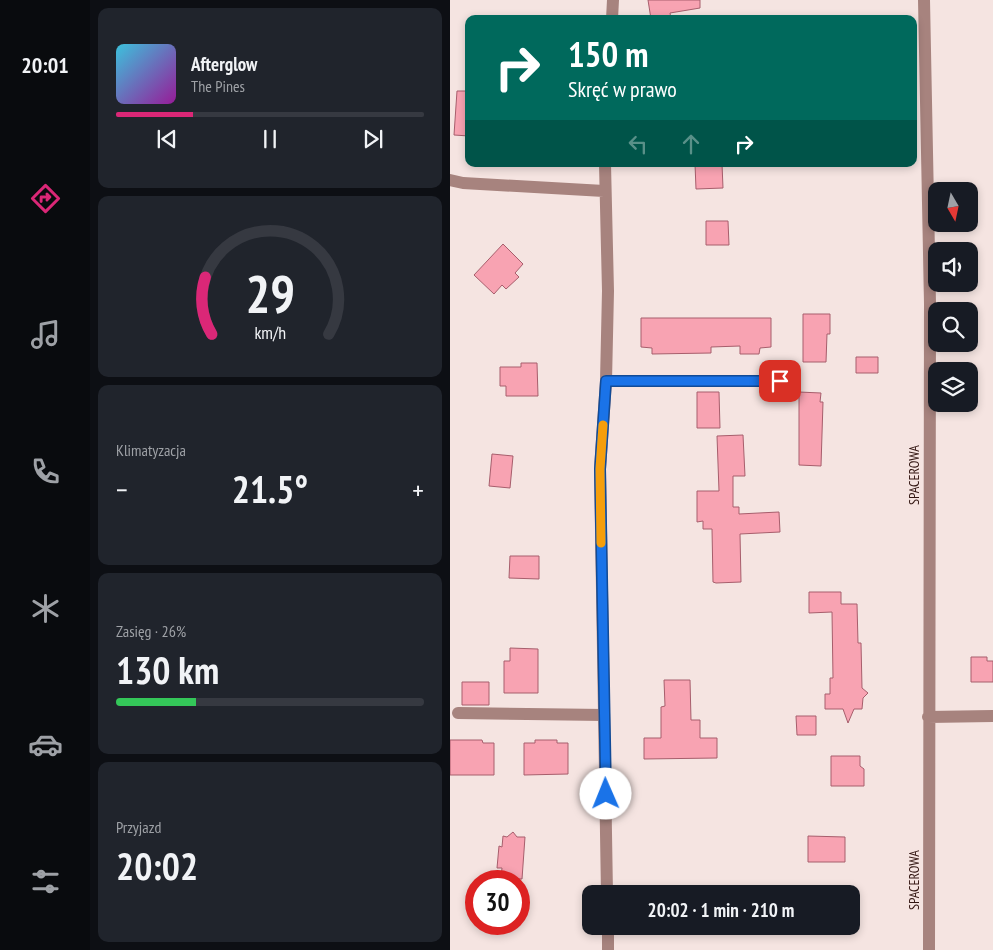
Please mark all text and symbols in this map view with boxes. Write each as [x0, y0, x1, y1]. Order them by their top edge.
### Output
text: 150 m [568, 31, 649, 77]
icon: right [485, 35, 550, 100]
text: 20:01 [21, 51, 69, 79]
text: Afterglow [191, 52, 257, 76]
text: Skręć w prawo [568, 75, 677, 103]
text: The Pines [191, 76, 245, 96]
icon: previous [153, 125, 181, 153]
icon: pause [256, 125, 284, 153]
icon: next [359, 125, 387, 153]
icon: left [624, 130, 652, 158]
icon: ahead [677, 130, 705, 158]
icon: right [730, 130, 758, 158]
icon: directions [28, 181, 63, 216]
north arrow [928, 182, 978, 232]
map controls [928, 182, 978, 412]
button: sound [928, 242, 978, 292]
text: 29 [245, 260, 295, 327]
button: search [928, 302, 978, 352]
icon: music [28, 317, 63, 352]
text: km/h [254, 321, 286, 344]
pin [759, 360, 801, 402]
button: layers [928, 362, 978, 412]
icon: arrive [766, 367, 794, 395]
text: Klimatyzacja [116, 440, 186, 460]
street label: SPACEROWA [905, 445, 923, 505]
icon: phone [28, 454, 63, 489]
text: 21.5° [232, 464, 308, 513]
text: − [116, 471, 128, 508]
text: + [412, 471, 424, 508]
icon: climate [28, 591, 63, 626]
text: Zasięg · 26% [116, 621, 186, 641]
text: 130 km [116, 645, 219, 694]
icon: car [28, 727, 63, 762]
position arrow [579, 767, 631, 819]
text: Przyjazd [116, 817, 161, 837]
text: 20:02 [116, 841, 198, 890]
street label: SPACEROWA [905, 850, 923, 910]
icon: filters [28, 864, 63, 899]
speed limit sign: 30 [465, 870, 530, 935]
text: 20:02 · 1 min · 210 m [648, 898, 794, 922]

